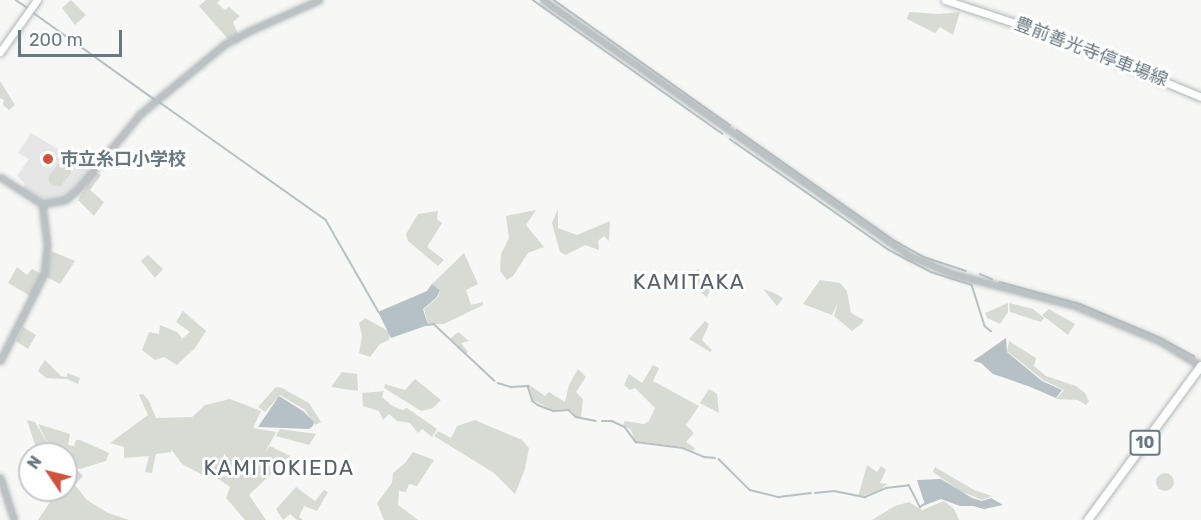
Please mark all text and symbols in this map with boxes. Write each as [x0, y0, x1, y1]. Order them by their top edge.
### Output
street label: 豊前善光寺停車場線 [1012, 13, 1170, 91]
scale bar [21, 18, 124, 56]
text: 200 m [29, 29, 83, 51]
place label: 市立糸口小学校 [60, 148, 186, 170]
marker: 市立糸口小学校 [41, 152, 55, 166]
district label: KAMITAKA [633, 269, 745, 295]
road number: 10 [1128, 430, 1162, 456]
north arrow [18, 442, 78, 502]
text: N [23, 452, 46, 473]
district label: KAMITOKIEDA [203, 455, 355, 481]

